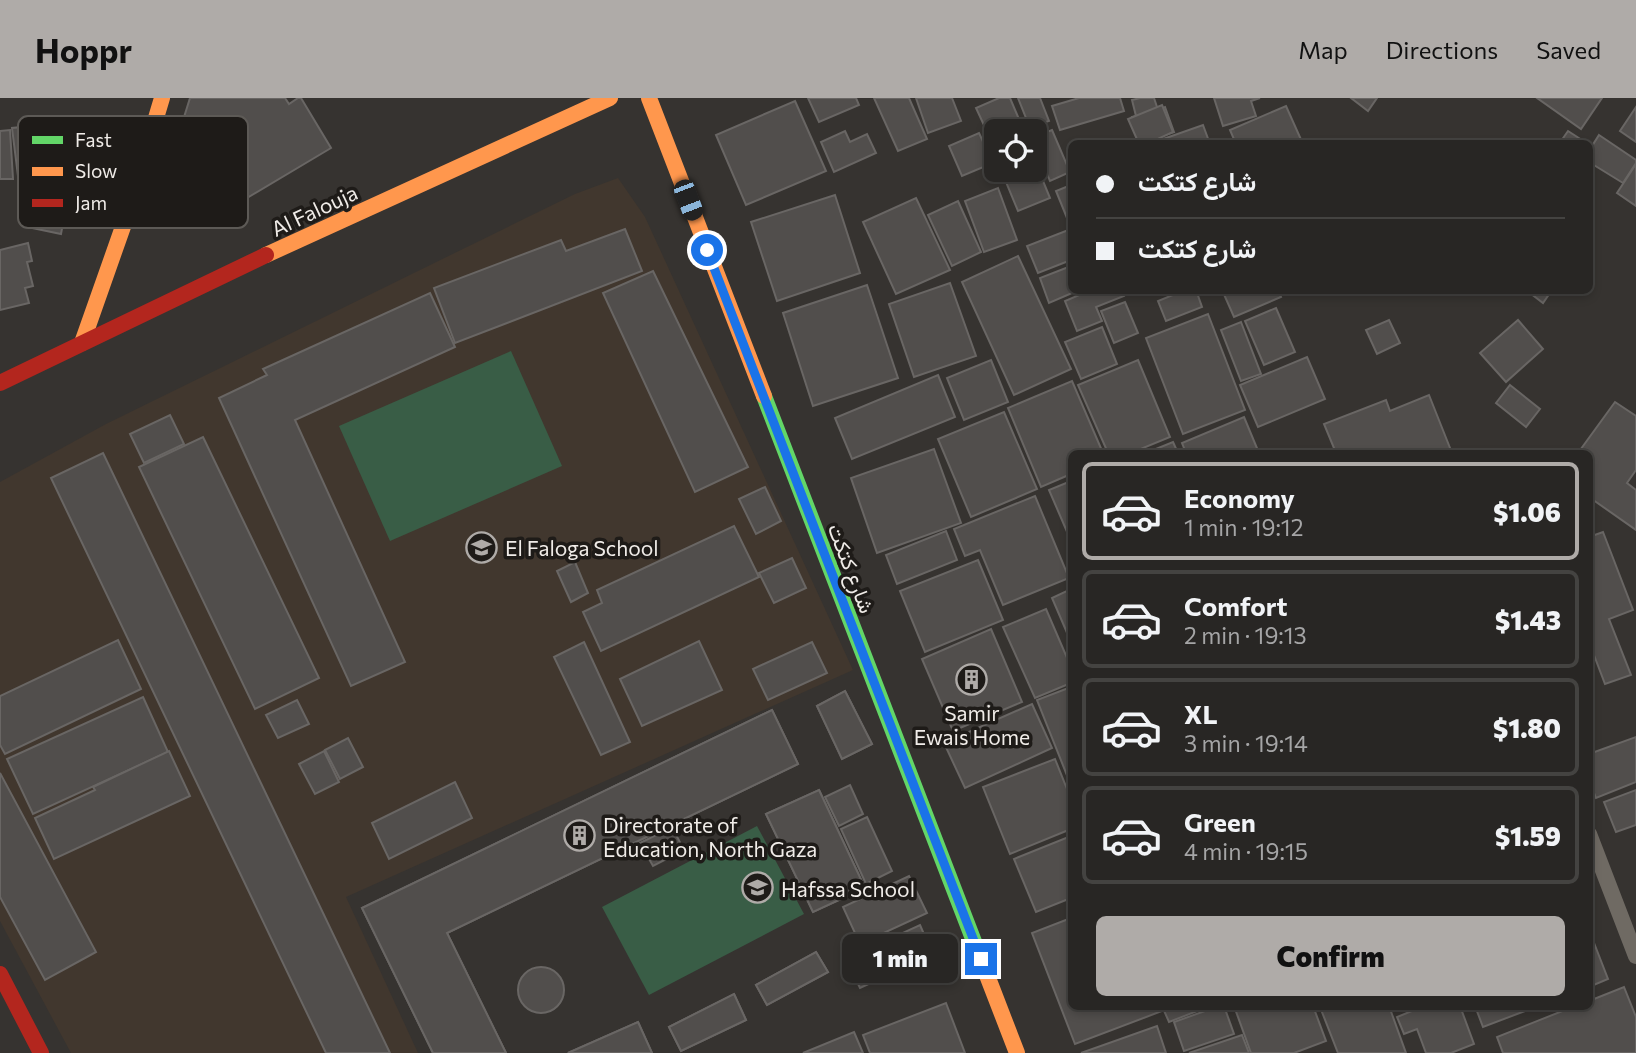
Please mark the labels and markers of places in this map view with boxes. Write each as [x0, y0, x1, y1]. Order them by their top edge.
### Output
school or university icon: El Faloga School [465, 530, 499, 564]
place label: El Faloga School [505, 535, 659, 560]
building icon: Samir Ewais Home [955, 663, 989, 697]
place label: Samir Ewais Home [914, 700, 1030, 749]
place label: Directorate of Education, North Gaza [603, 812, 817, 861]
building icon: Directorate of Education, North Gaza [563, 819, 597, 853]
school or university icon: Hafssa School [741, 871, 775, 905]
place label: Hafssa School [781, 876, 915, 901]

